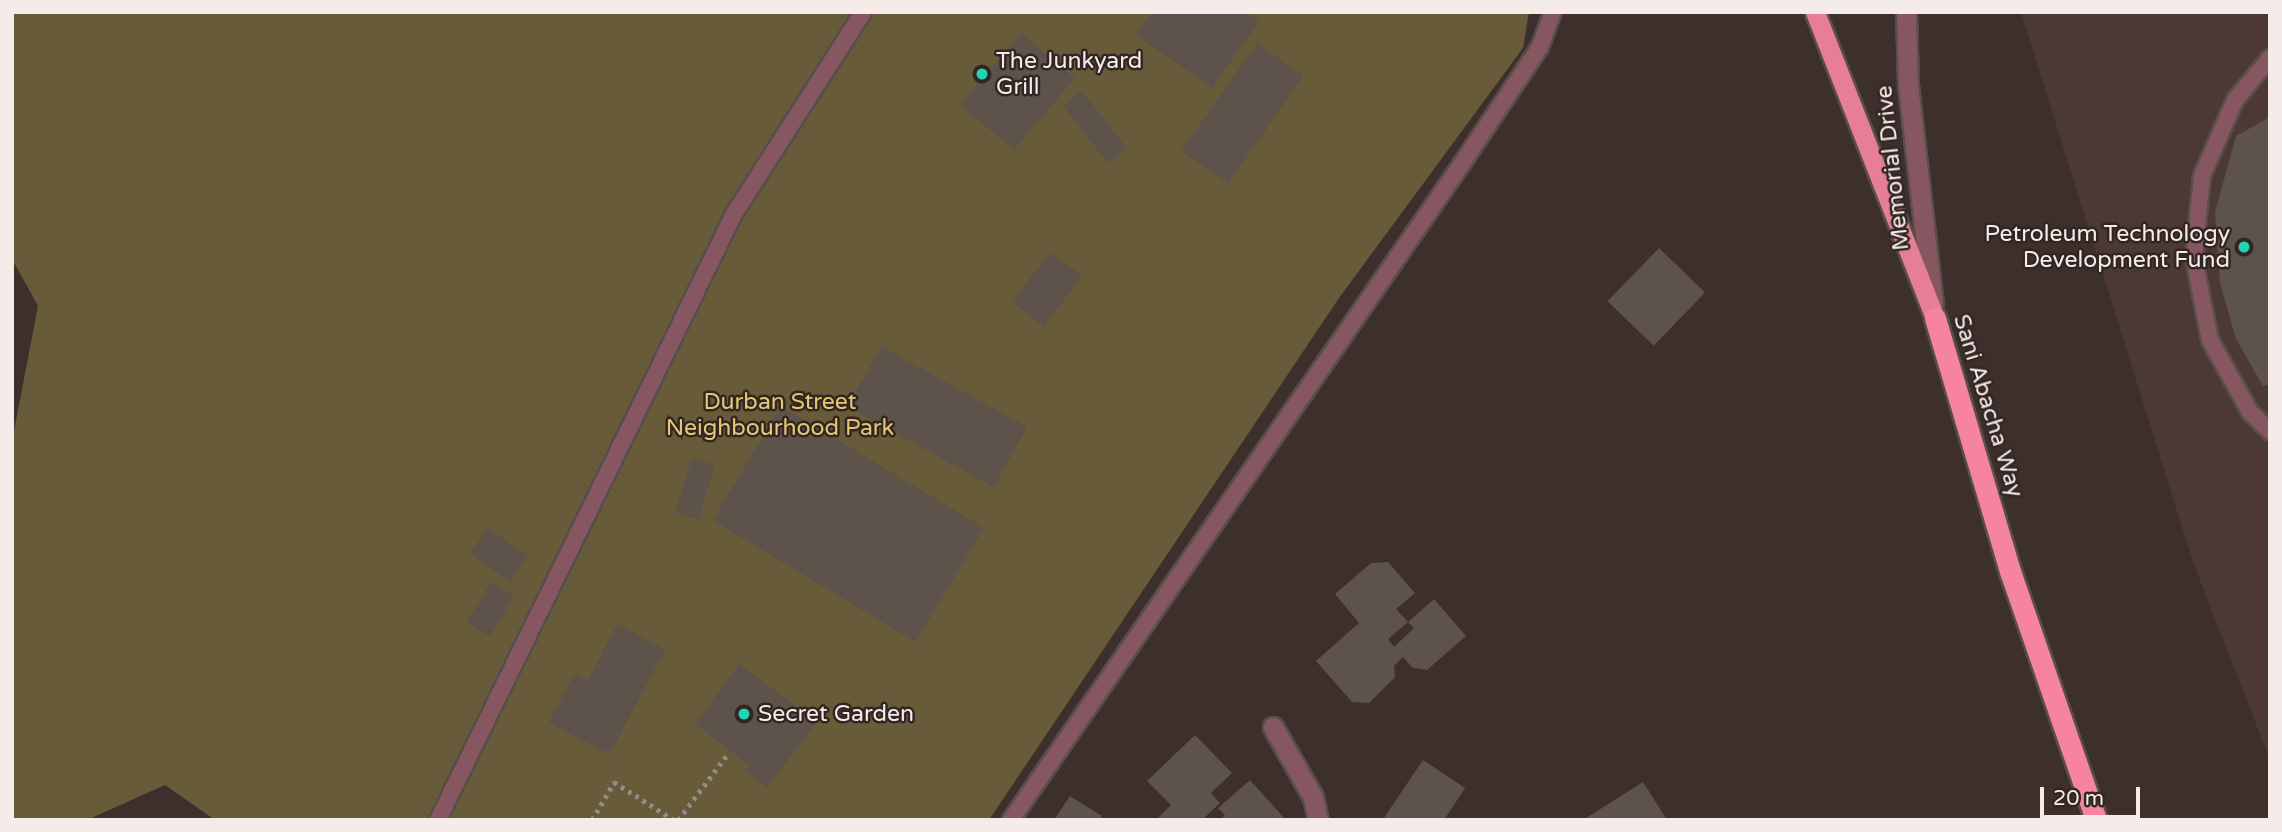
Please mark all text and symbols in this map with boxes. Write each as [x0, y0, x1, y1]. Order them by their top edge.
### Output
place label: The Junkyard Grill [996, 47, 1142, 101]
marker: The Junkyard Grill [974, 66, 990, 82]
street label: Memorial Drive [1871, 84, 1915, 252]
place label: Petroleum Technology Development Fund [1984, 220, 2230, 274]
marker: Petroleum Technology Development Fund [2236, 239, 2252, 255]
street label: Sani Abacha Way [1947, 311, 2029, 501]
park label: Durban Street Neighbourhood Park [666, 388, 894, 442]
place label: Secret Garden [758, 700, 914, 728]
marker: Secret Garden [736, 706, 752, 722]
scale bar [2044, 772, 2144, 816]
text: 20 m [2053, 786, 2104, 811]

